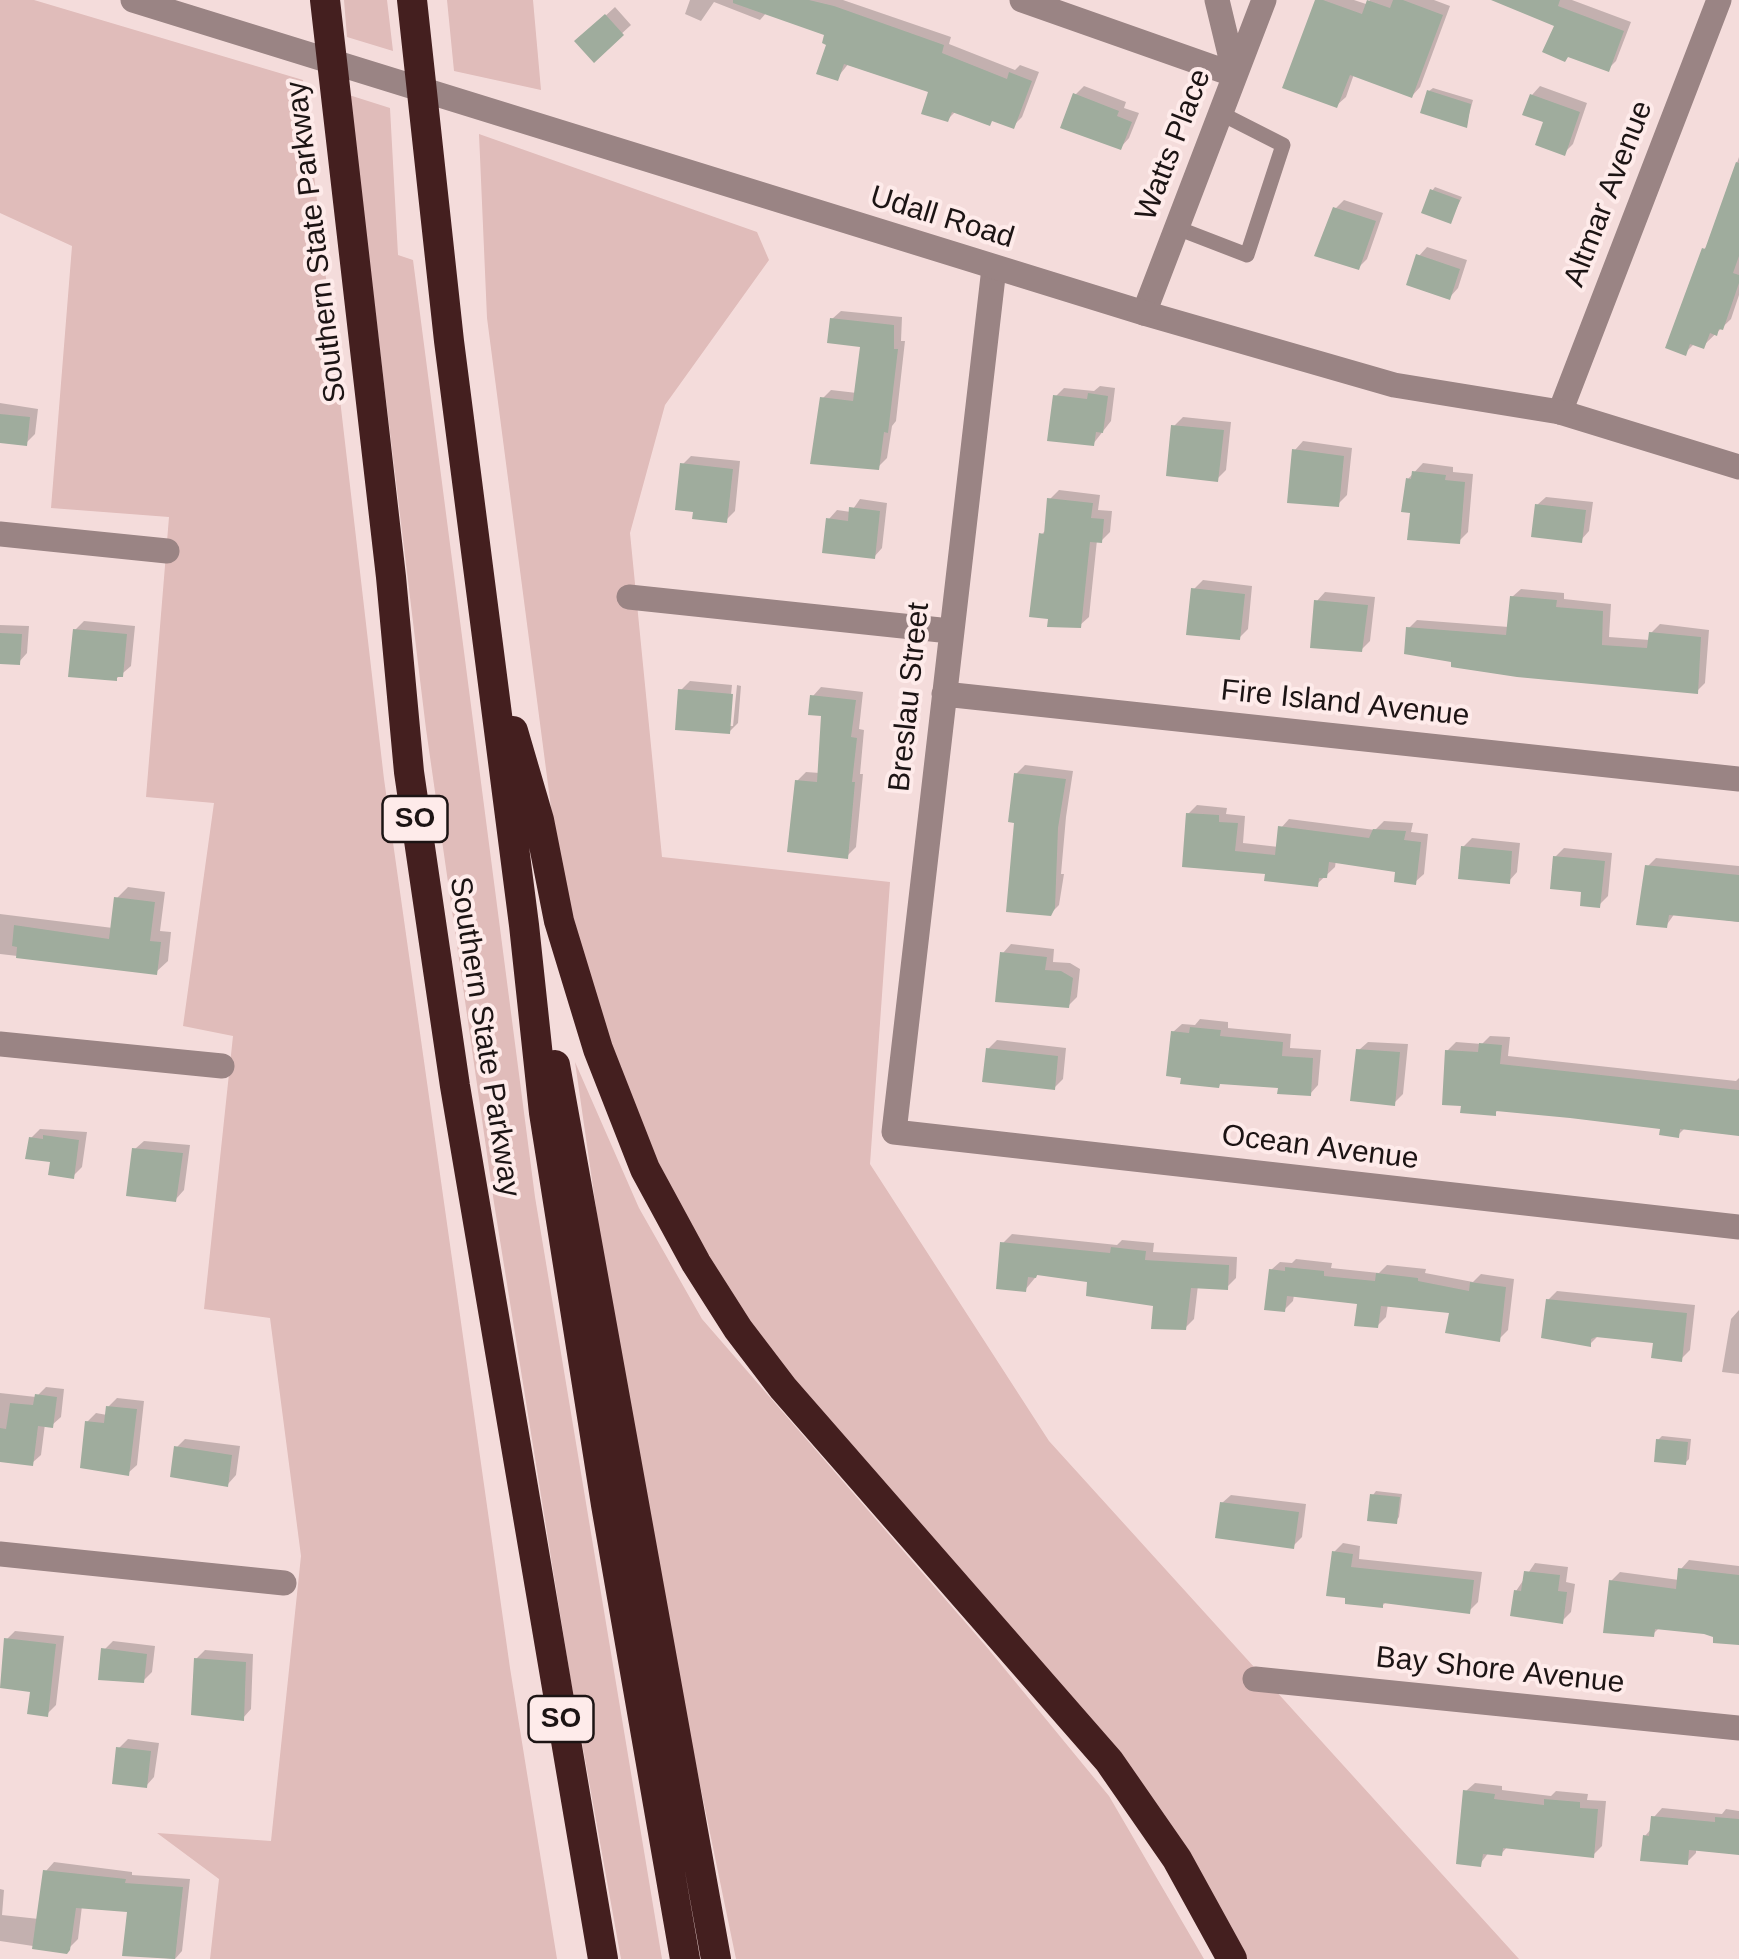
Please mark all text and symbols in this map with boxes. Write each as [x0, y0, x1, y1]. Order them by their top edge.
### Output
street label: Watts Place [1129, 64, 1219, 226]
street label: Southern State Parkway [279, 79, 355, 405]
street label: Altmar Avenue [1557, 96, 1661, 292]
street label: Udall Road [866, 179, 1018, 257]
street label: Breslau Street [882, 601, 938, 793]
street label: Fire Island Avenue [1219, 673, 1471, 735]
road number: SO [382, 796, 448, 842]
street label: Southern State Parkway [441, 874, 527, 1200]
street label: Ocean Avenue [1220, 1118, 1420, 1178]
street label: Bay Shore Avenue [1374, 1640, 1626, 1702]
road number: SO [528, 1696, 594, 1742]

